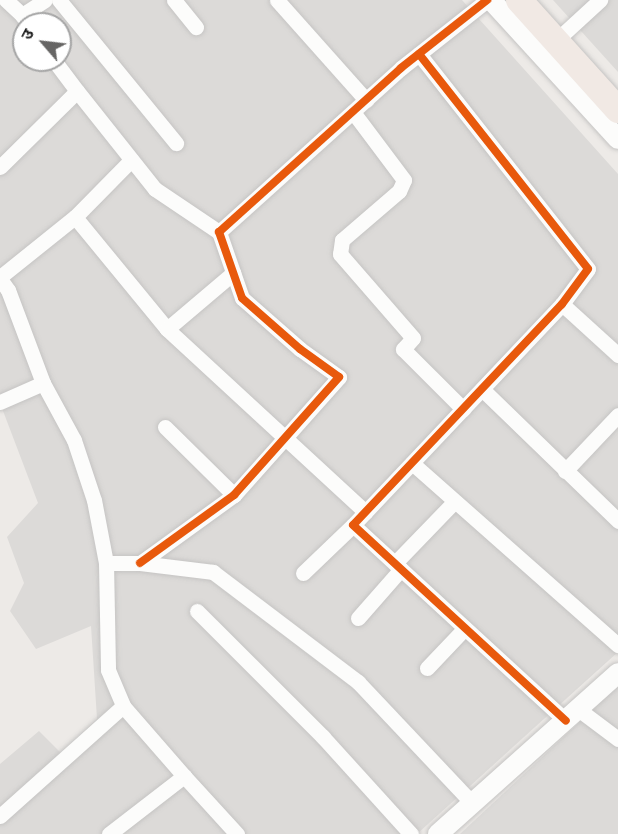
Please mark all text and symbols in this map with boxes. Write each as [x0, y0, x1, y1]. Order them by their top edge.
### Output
north arrow [12, 12, 72, 72]
text: उ [17, 26, 38, 43]

